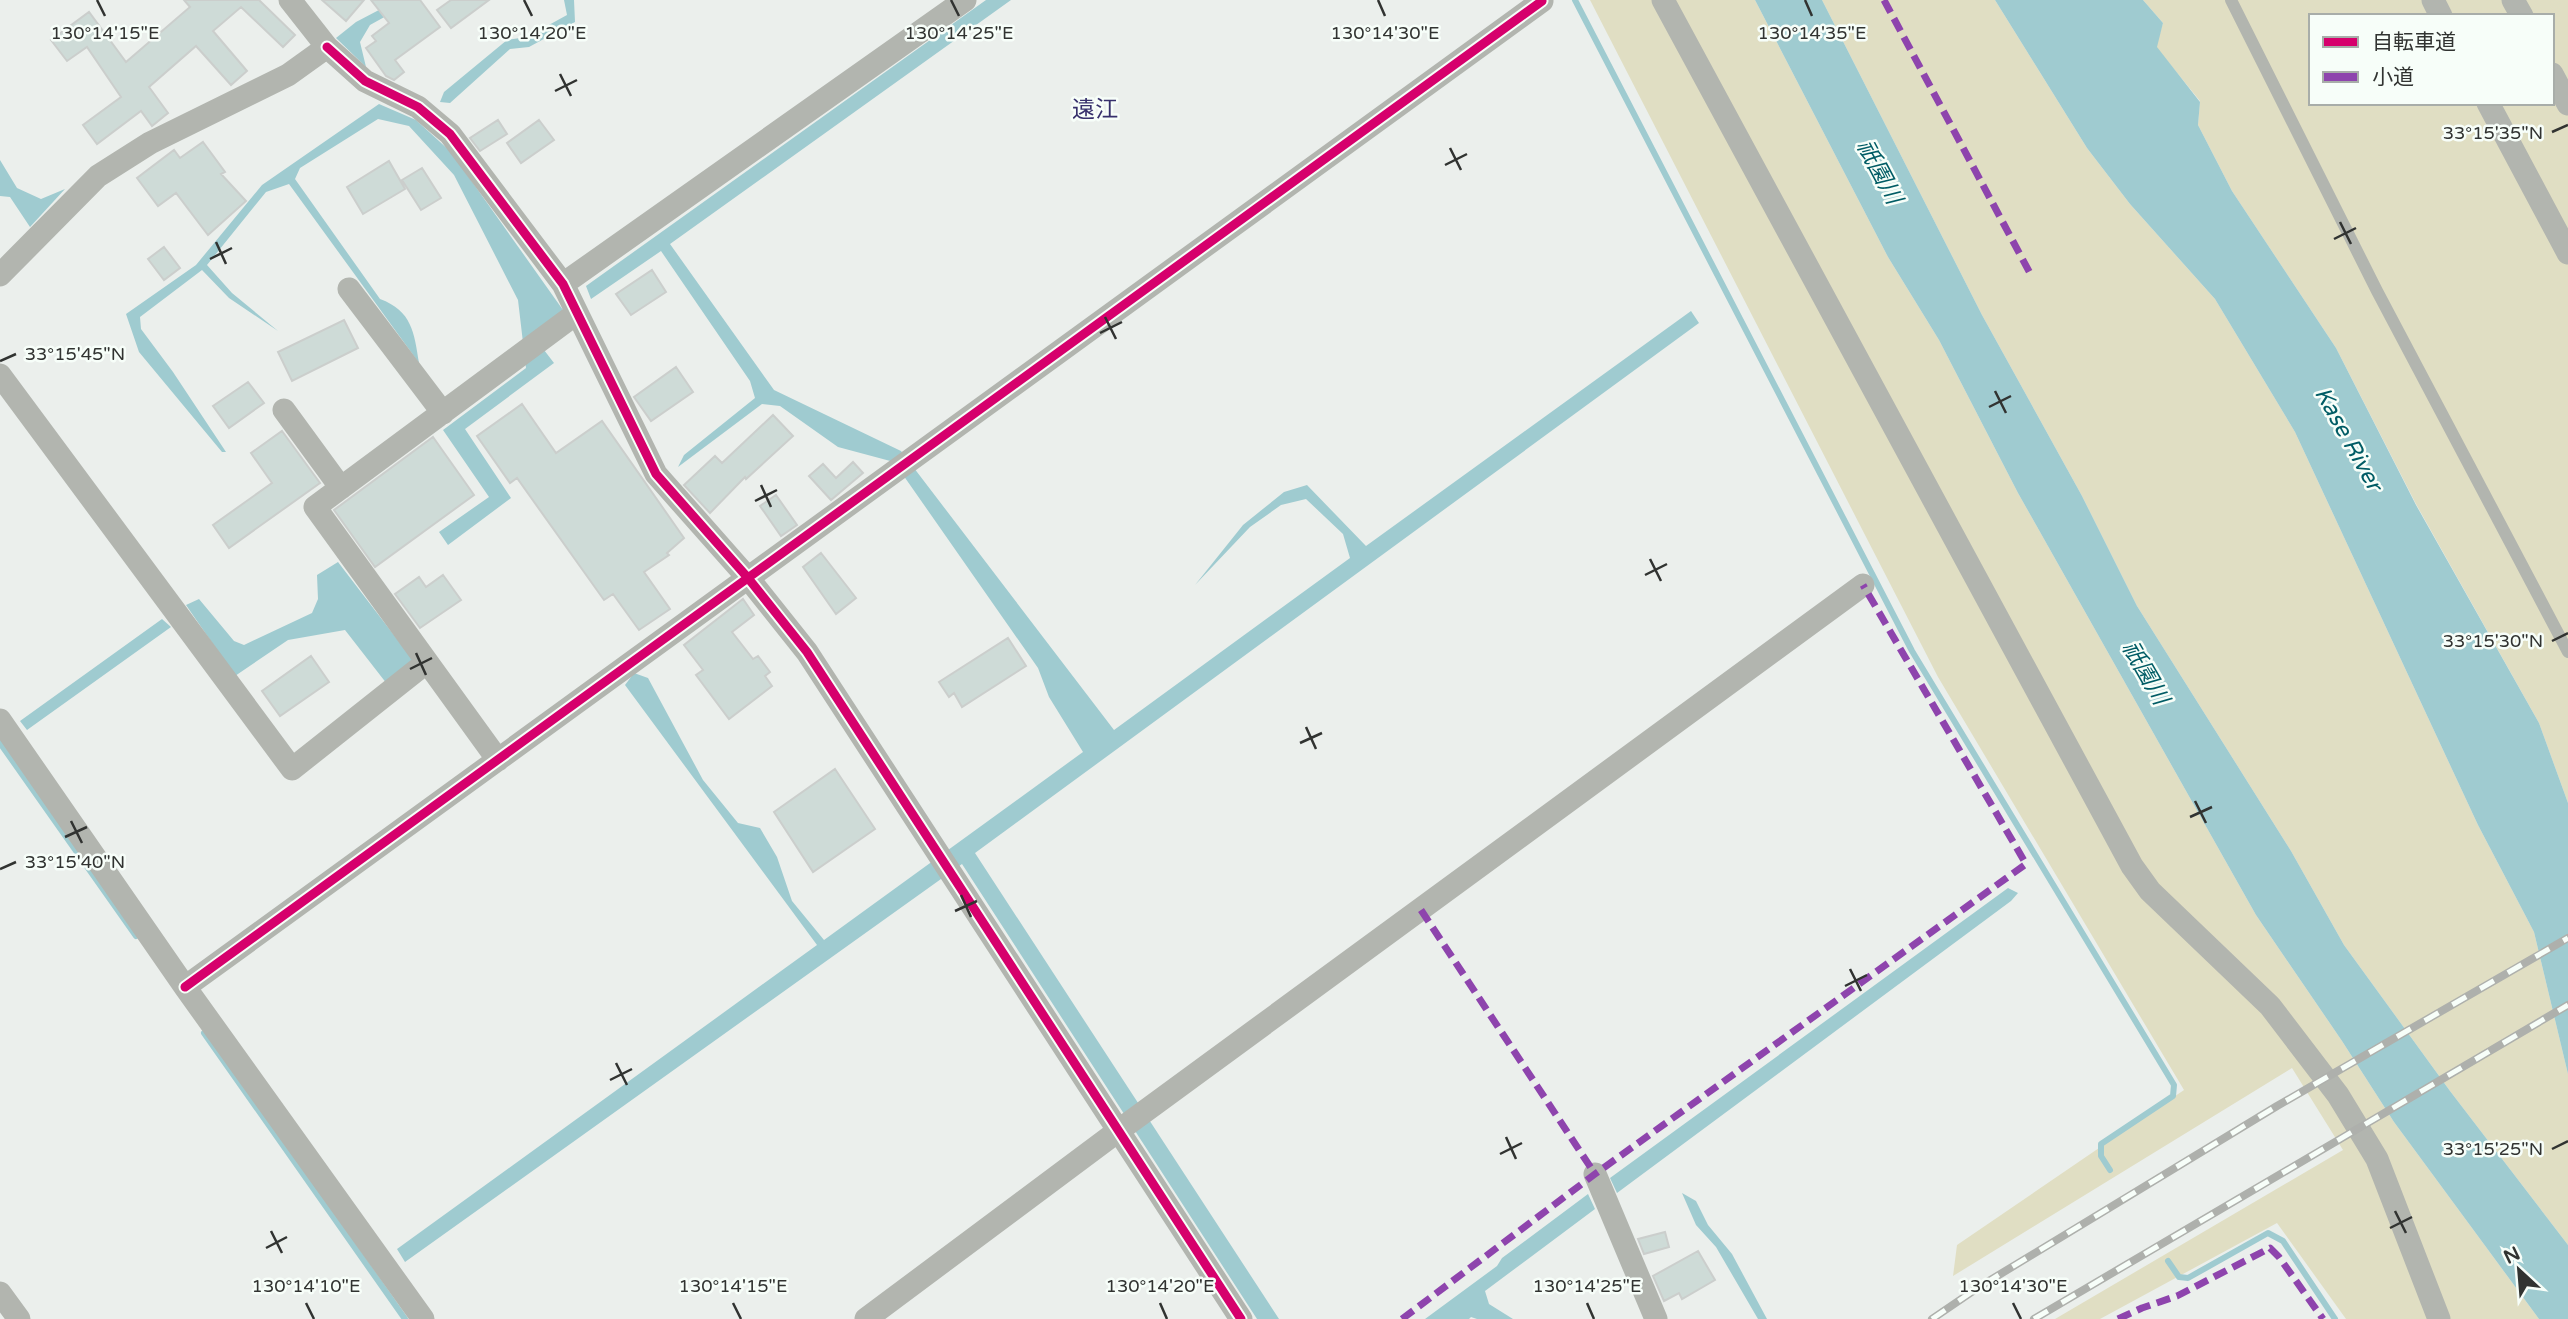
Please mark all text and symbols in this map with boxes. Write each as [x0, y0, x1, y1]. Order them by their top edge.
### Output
legend [2309, 14, 2554, 105]
text: 130°14'15"E [51, 22, 159, 44]
text: 130°14'20"E [478, 22, 586, 44]
text: 130°14'25"E [905, 22, 1013, 44]
text: 130°14'30"E [1331, 22, 1439, 44]
text: 130°14'35"E [1758, 22, 1866, 44]
text: 自転車道 [2372, 30, 2456, 55]
text: 小道 [2372, 65, 2414, 90]
district label: 遠江 [1072, 96, 1118, 124]
text: 33°15'35"N [2443, 122, 2543, 144]
water label: 祇園川 [1850, 135, 1909, 212]
text: 33°15'45"N [25, 343, 125, 365]
water label: Kase River [2308, 382, 2390, 499]
text: 33°15'30"N [2443, 630, 2543, 652]
water label: 祇園川 [2116, 636, 2176, 712]
text: 33°15'40"N [25, 851, 125, 873]
text: 33°15'25"N [2443, 1138, 2543, 1160]
north arrow [2484, 1235, 2554, 1305]
text: N [2500, 1242, 2524, 1269]
text: 130°14'10"E [252, 1275, 360, 1297]
text: 130°14'15"E [679, 1275, 787, 1297]
text: 130°14'20"E [1106, 1275, 1214, 1297]
text: 130°14'25"E [1533, 1275, 1641, 1297]
text: 130°14'30"E [1959, 1275, 2067, 1297]

